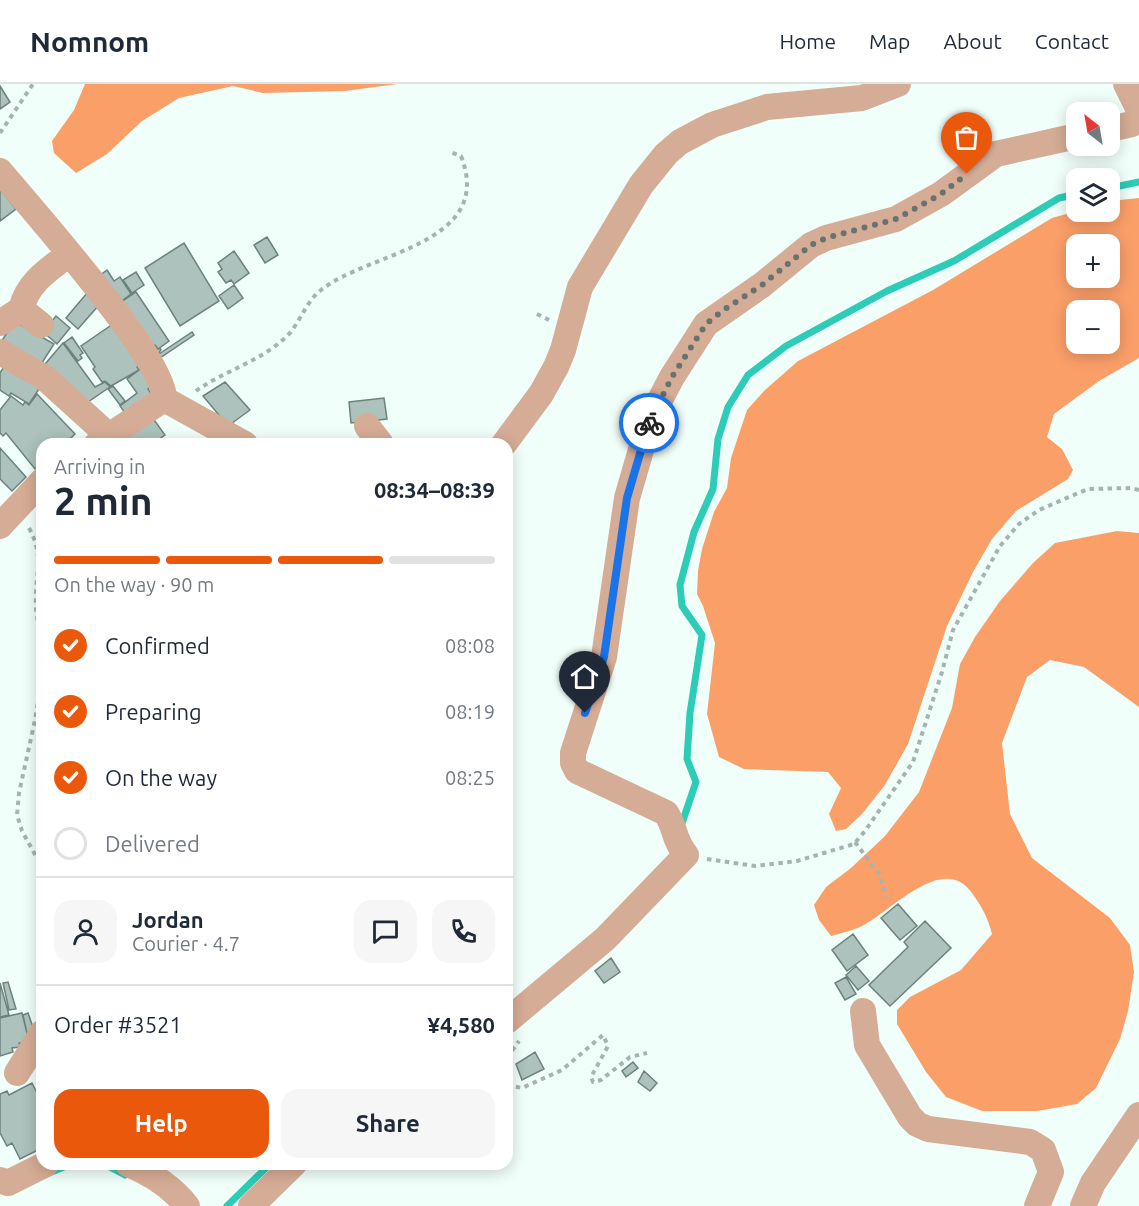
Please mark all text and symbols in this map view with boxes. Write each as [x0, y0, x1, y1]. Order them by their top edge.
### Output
text: Nomnom [30, 26, 149, 57]
text: Home [779, 29, 836, 53]
text: Map [869, 29, 910, 53]
text: About [943, 29, 1002, 53]
text: Contact [1035, 29, 1109, 53]
north arrow [1066, 102, 1120, 156]
map controls [1066, 102, 1120, 354]
pin [941, 112, 992, 174]
icon: bag [950, 121, 983, 154]
button: layers [1066, 168, 1120, 222]
button: + [1066, 234, 1120, 288]
button: − [1066, 300, 1120, 354]
courier [619, 393, 679, 453]
icon: bike [633, 407, 666, 440]
text: Arriving in [54, 455, 145, 478]
text: 08:34–08:39 [374, 477, 495, 502]
text: 2 min [54, 479, 153, 522]
text: On the way · 90 m [54, 573, 214, 596]
icon: check [54, 629, 87, 662]
text: Confirmed [105, 633, 210, 658]
text: 08:08 [445, 634, 495, 657]
pin [559, 651, 610, 713]
icon: home [568, 660, 601, 693]
icon: check [54, 695, 87, 728]
text: Preparing [105, 699, 202, 724]
text: 08:19 [445, 700, 495, 723]
icon: check [54, 761, 87, 794]
text: On the way [105, 765, 217, 790]
text: 08:25 [445, 766, 495, 789]
text: Delivered [105, 831, 200, 856]
button: person [54, 900, 117, 963]
button: chat [354, 900, 417, 963]
button: phone [432, 900, 495, 963]
text: Jordan [132, 907, 204, 932]
text: Courier · 4.7 [132, 932, 240, 955]
text: Order #3521 [54, 1012, 182, 1037]
text: ¥4,580 [428, 1012, 495, 1037]
button: Help [54, 1089, 269, 1158]
button: Share [281, 1089, 495, 1158]

